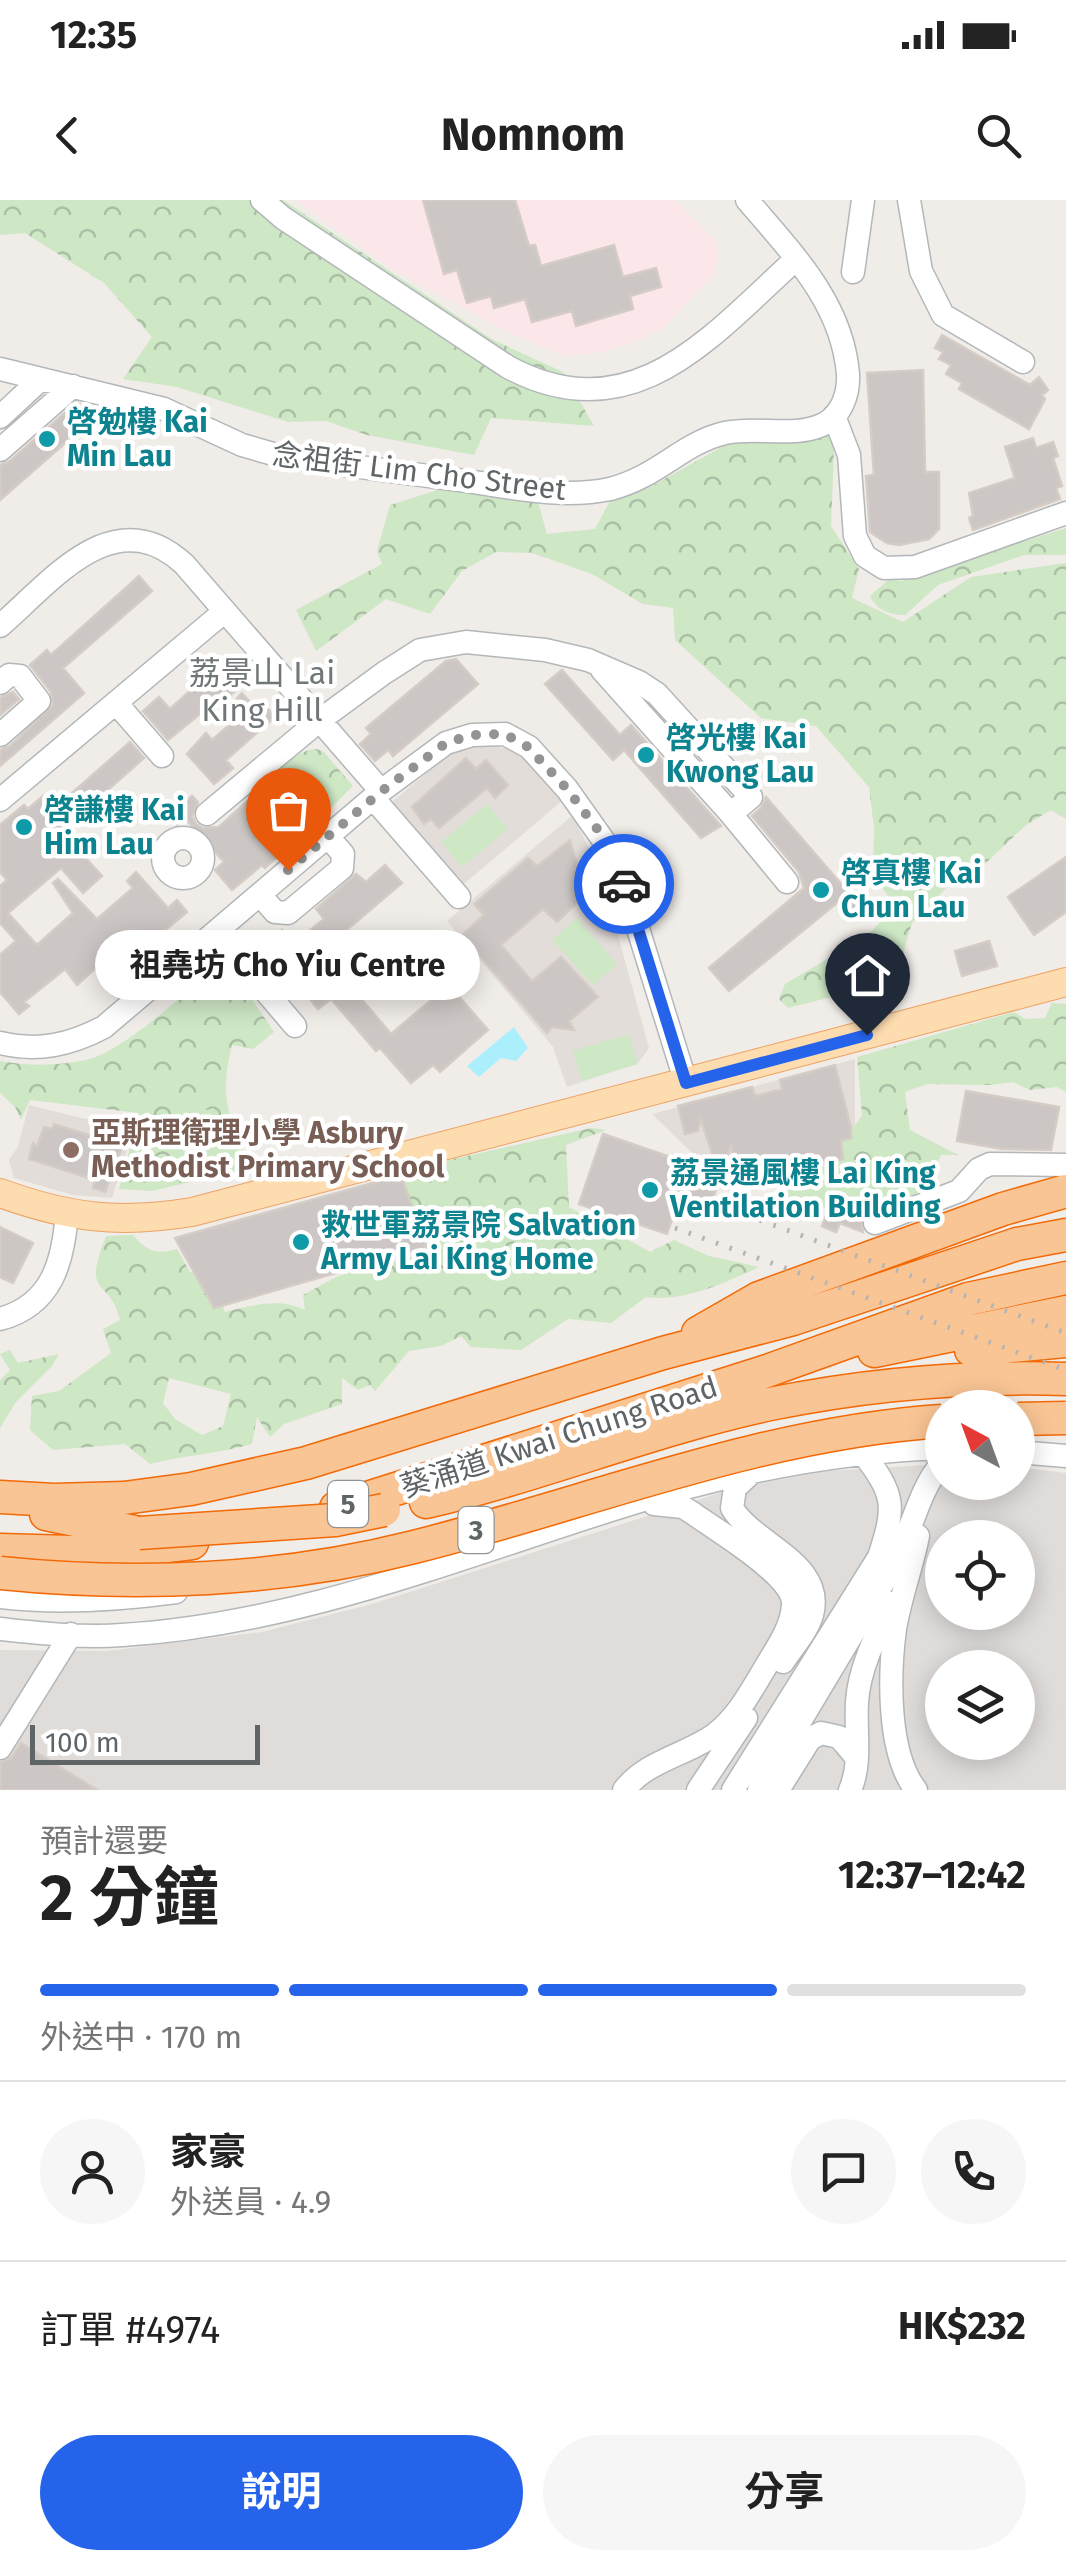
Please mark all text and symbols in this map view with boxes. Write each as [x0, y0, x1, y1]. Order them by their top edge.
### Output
text: 12:35 [50, 12, 137, 58]
icon: back [40, 108, 95, 163]
text: Nomnom [441, 108, 625, 162]
icon: search [971, 108, 1026, 163]
place label: 啓勉樓 Kai Min Lau [67, 404, 208, 474]
marker: 啓勉樓 Kai Min Lau [36, 428, 58, 450]
street label: 念祖街 Lim Cho Street [270, 436, 568, 508]
district label: 荔景山 Lai King Hill [189, 654, 335, 729]
place label: 啓光樓 Kai Kwong Lau [666, 720, 814, 790]
marker: 啓光樓 Kai Kwong Lau [635, 744, 657, 766]
pin [246, 768, 331, 871]
icon: bag [261, 783, 316, 838]
place label: 啓謙樓 Kai Him Lau [44, 792, 185, 862]
marker: 啓謙樓 Kai Him Lau [13, 816, 35, 838]
courier [574, 834, 674, 934]
place label: 啓真樓 Kai Chun Lau [841, 855, 982, 925]
icon: car [597, 857, 652, 912]
marker: 啓真樓 Kai Chun Lau [810, 879, 832, 901]
callout: 祖堯坊 Cho Yiu Centre [96, 930, 480, 1000]
pin [825, 933, 910, 1036]
text: 祖堯坊 Cho Yiu Centre [129, 946, 446, 984]
icon: home [840, 948, 895, 1003]
place label: 亞斯理衛理小學 Asbury Methodist Primary School [91, 1115, 444, 1185]
marker: 亞斯理衛理小學 Asbury Methodist Primary School [60, 1139, 82, 1161]
place label: 荔景通風樓 Lai King Ventilation Building [669, 1155, 941, 1225]
marker: 荔景通風樓 Lai King Ventilation Building [639, 1179, 661, 1201]
place label: 救世軍荔景院 Salvation Army Lai King Home [320, 1207, 636, 1277]
marker: 救世軍荔景院 Salvation Army Lai King Home [290, 1231, 312, 1253]
street label: 葵涌道 Kwai Chung Road [396, 1369, 722, 1505]
north arrow [925, 1390, 1035, 1500]
map controls [925, 1390, 1035, 1760]
road number: 5 [328, 1481, 368, 1527]
road number: 3 [458, 1507, 494, 1553]
button: locate [925, 1520, 1035, 1630]
button: layers [925, 1650, 1035, 1760]
scale bar [30, 1720, 260, 1764]
text: 100 m [45, 1726, 120, 1759]
text: 預計還要 [40, 1822, 168, 1860]
text: 12:37–12:42 [838, 1852, 1026, 1898]
text: 2 分鐘 [40, 1859, 219, 1937]
text: 外送中 · 170 m [40, 2018, 242, 2056]
button: person [40, 2119, 145, 2224]
button: chat [791, 2119, 896, 2224]
button: phone [921, 2119, 1026, 2224]
text: 家豪 [170, 2129, 246, 2175]
text: 外送員 · 4.9 [170, 2183, 331, 2221]
text: HK$232 [898, 2303, 1026, 2349]
text: 訂單 #4974 [40, 2307, 220, 2353]
button: 說明 [40, 2435, 523, 2550]
button: 分享 [543, 2435, 1026, 2550]

